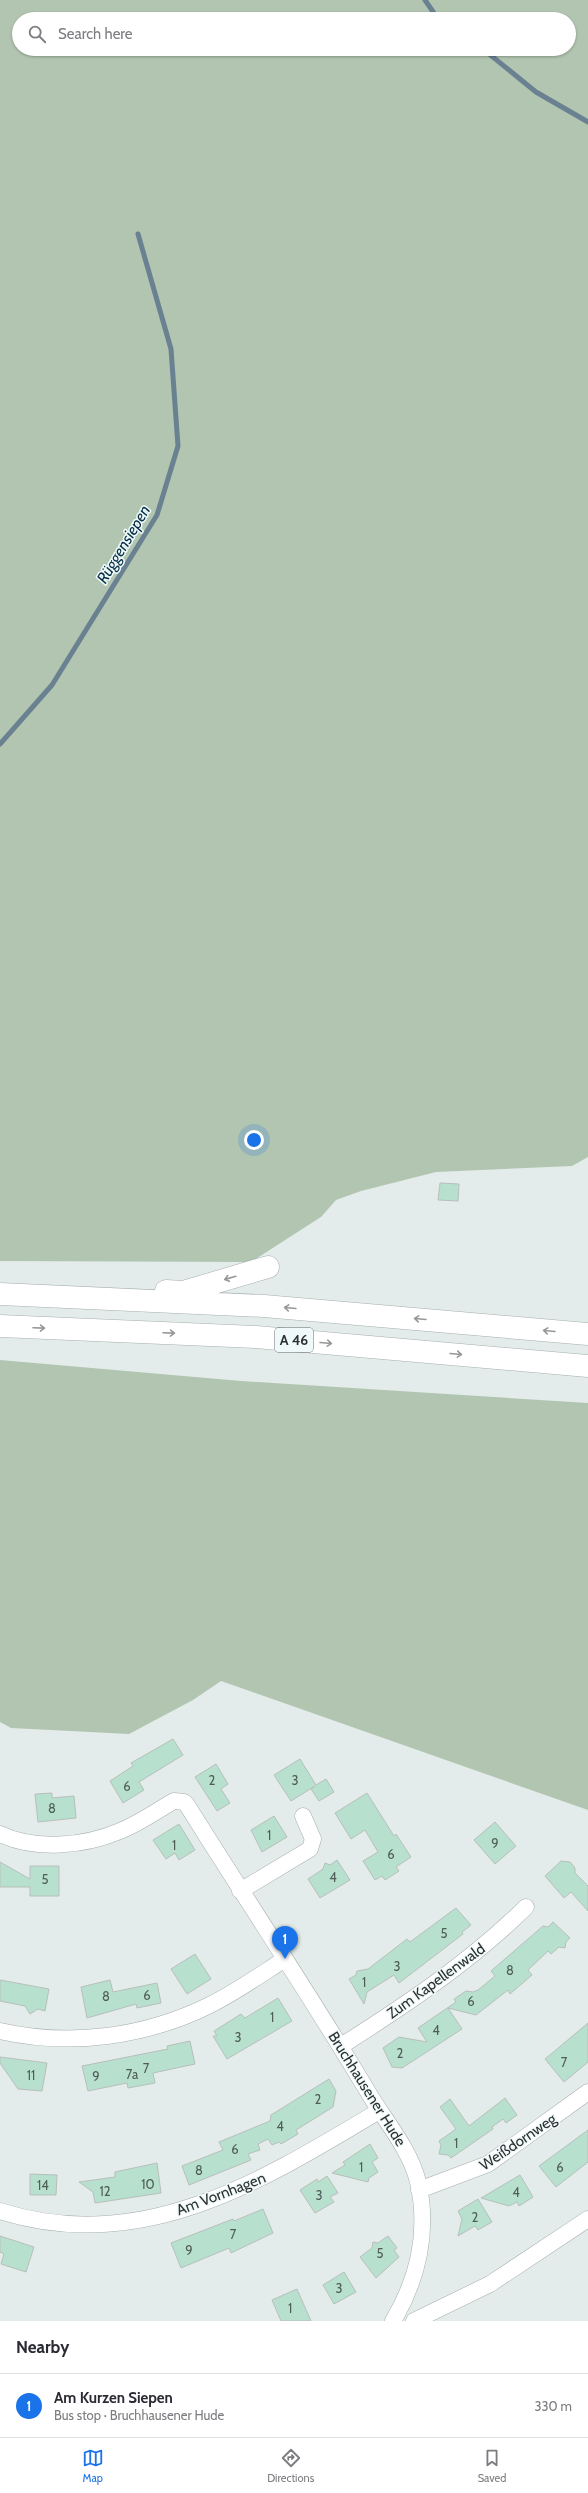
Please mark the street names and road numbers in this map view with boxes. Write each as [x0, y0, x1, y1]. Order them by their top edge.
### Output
road number: A 46 [275, 1328, 313, 1352]
street label: Zum Kapellenwald [384, 1939, 488, 2023]
street label: Bruchhausener Hude [324, 2028, 410, 2150]
street label: Weißdornweg [476, 2109, 560, 2174]
street label: Am Vornhagen [174, 2169, 268, 2219]

